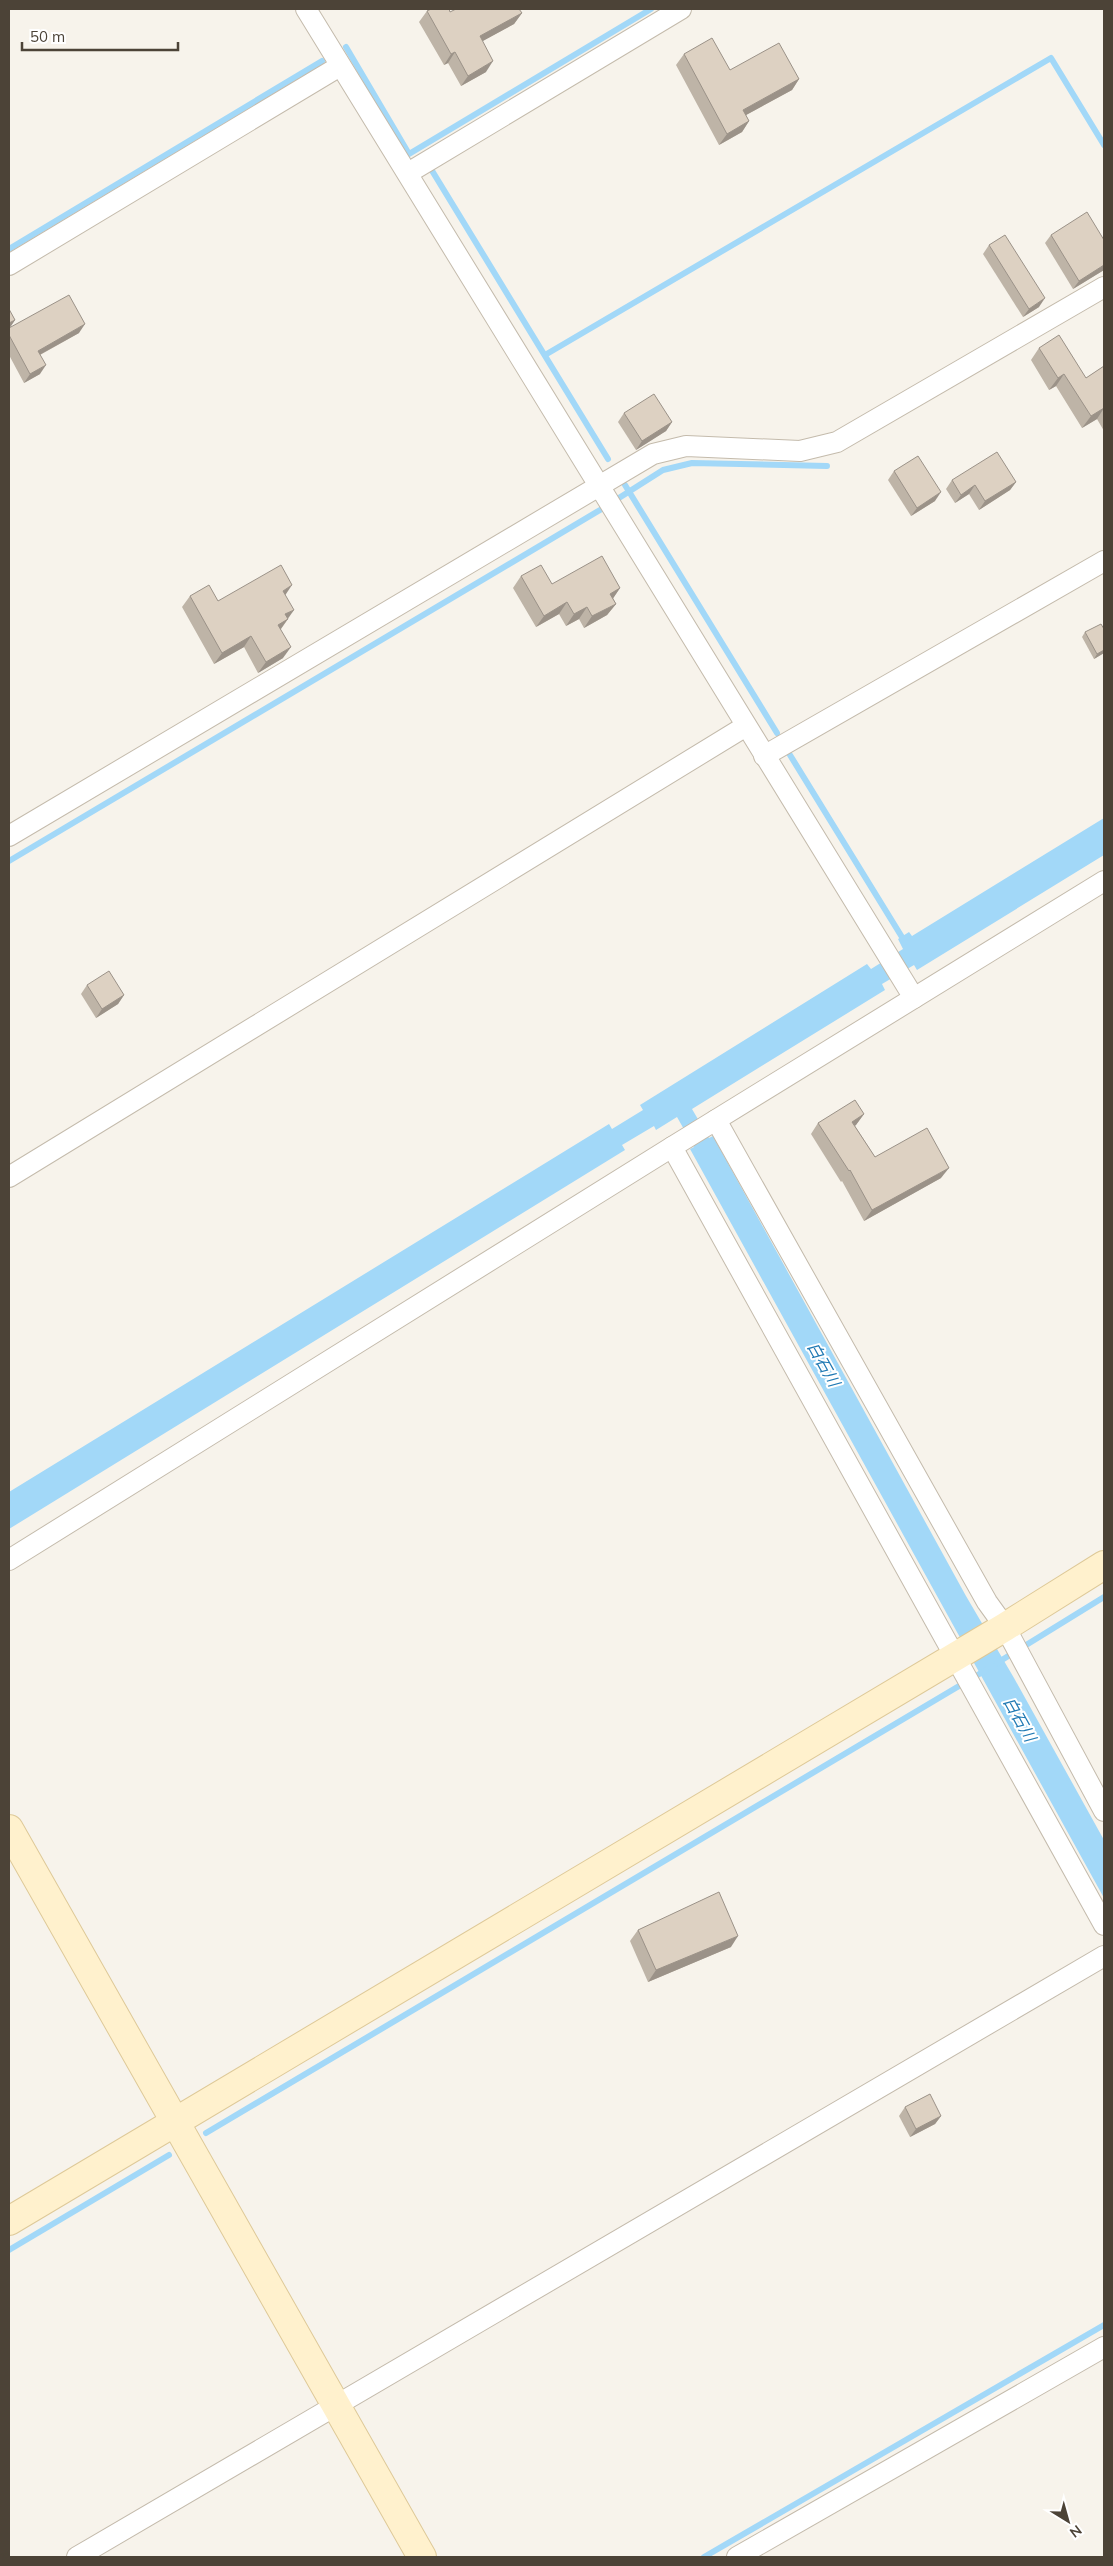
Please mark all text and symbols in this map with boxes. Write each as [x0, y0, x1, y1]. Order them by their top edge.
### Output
scale bar [22, 20, 179, 52]
text: 50 m [30, 27, 65, 46]
water label: 白石川 [804, 1338, 845, 1392]
water label: 白石川 [1000, 1693, 1041, 1747]
north arrow [1043, 2496, 1093, 2546]
text: N [1066, 2521, 1085, 2542]

